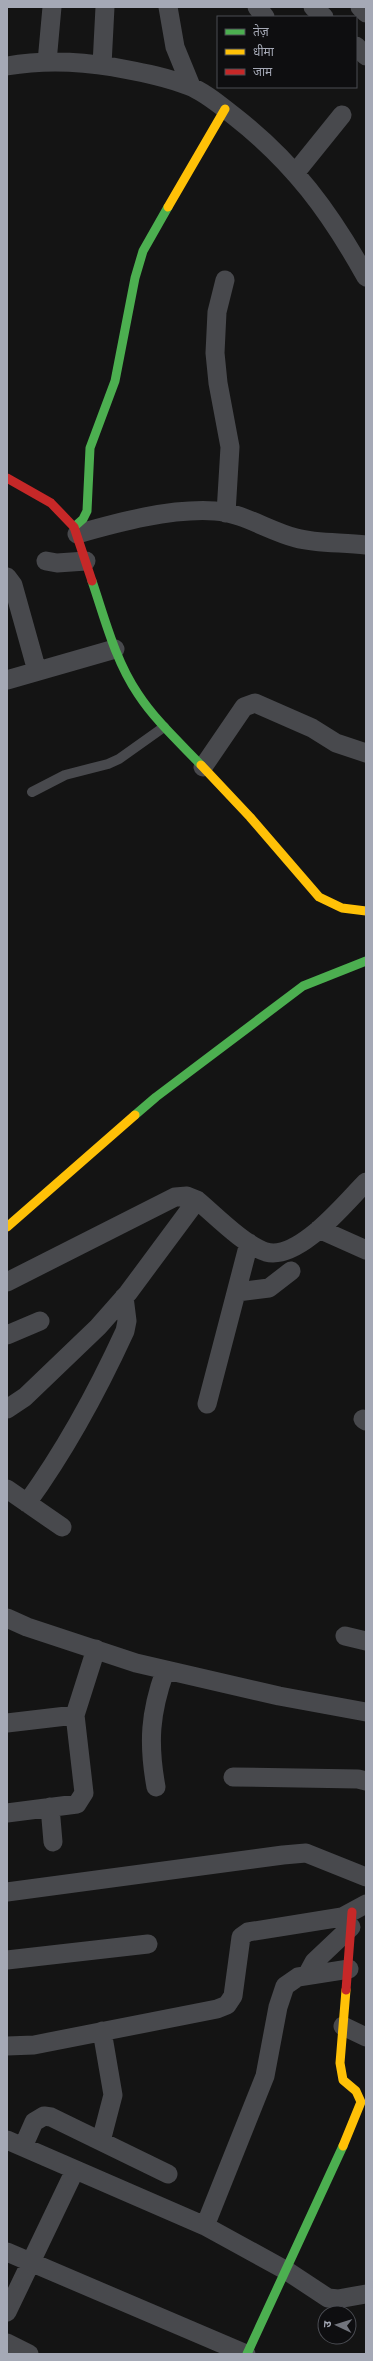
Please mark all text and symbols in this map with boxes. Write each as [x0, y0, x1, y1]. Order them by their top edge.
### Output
legend [217, 16, 357, 88]
text: तेज़ [253, 24, 270, 40]
text: धीमा [253, 44, 275, 60]
text: जाम [253, 64, 273, 80]
north arrow [317, 2305, 357, 2345]
text: उ [320, 2320, 334, 2328]

